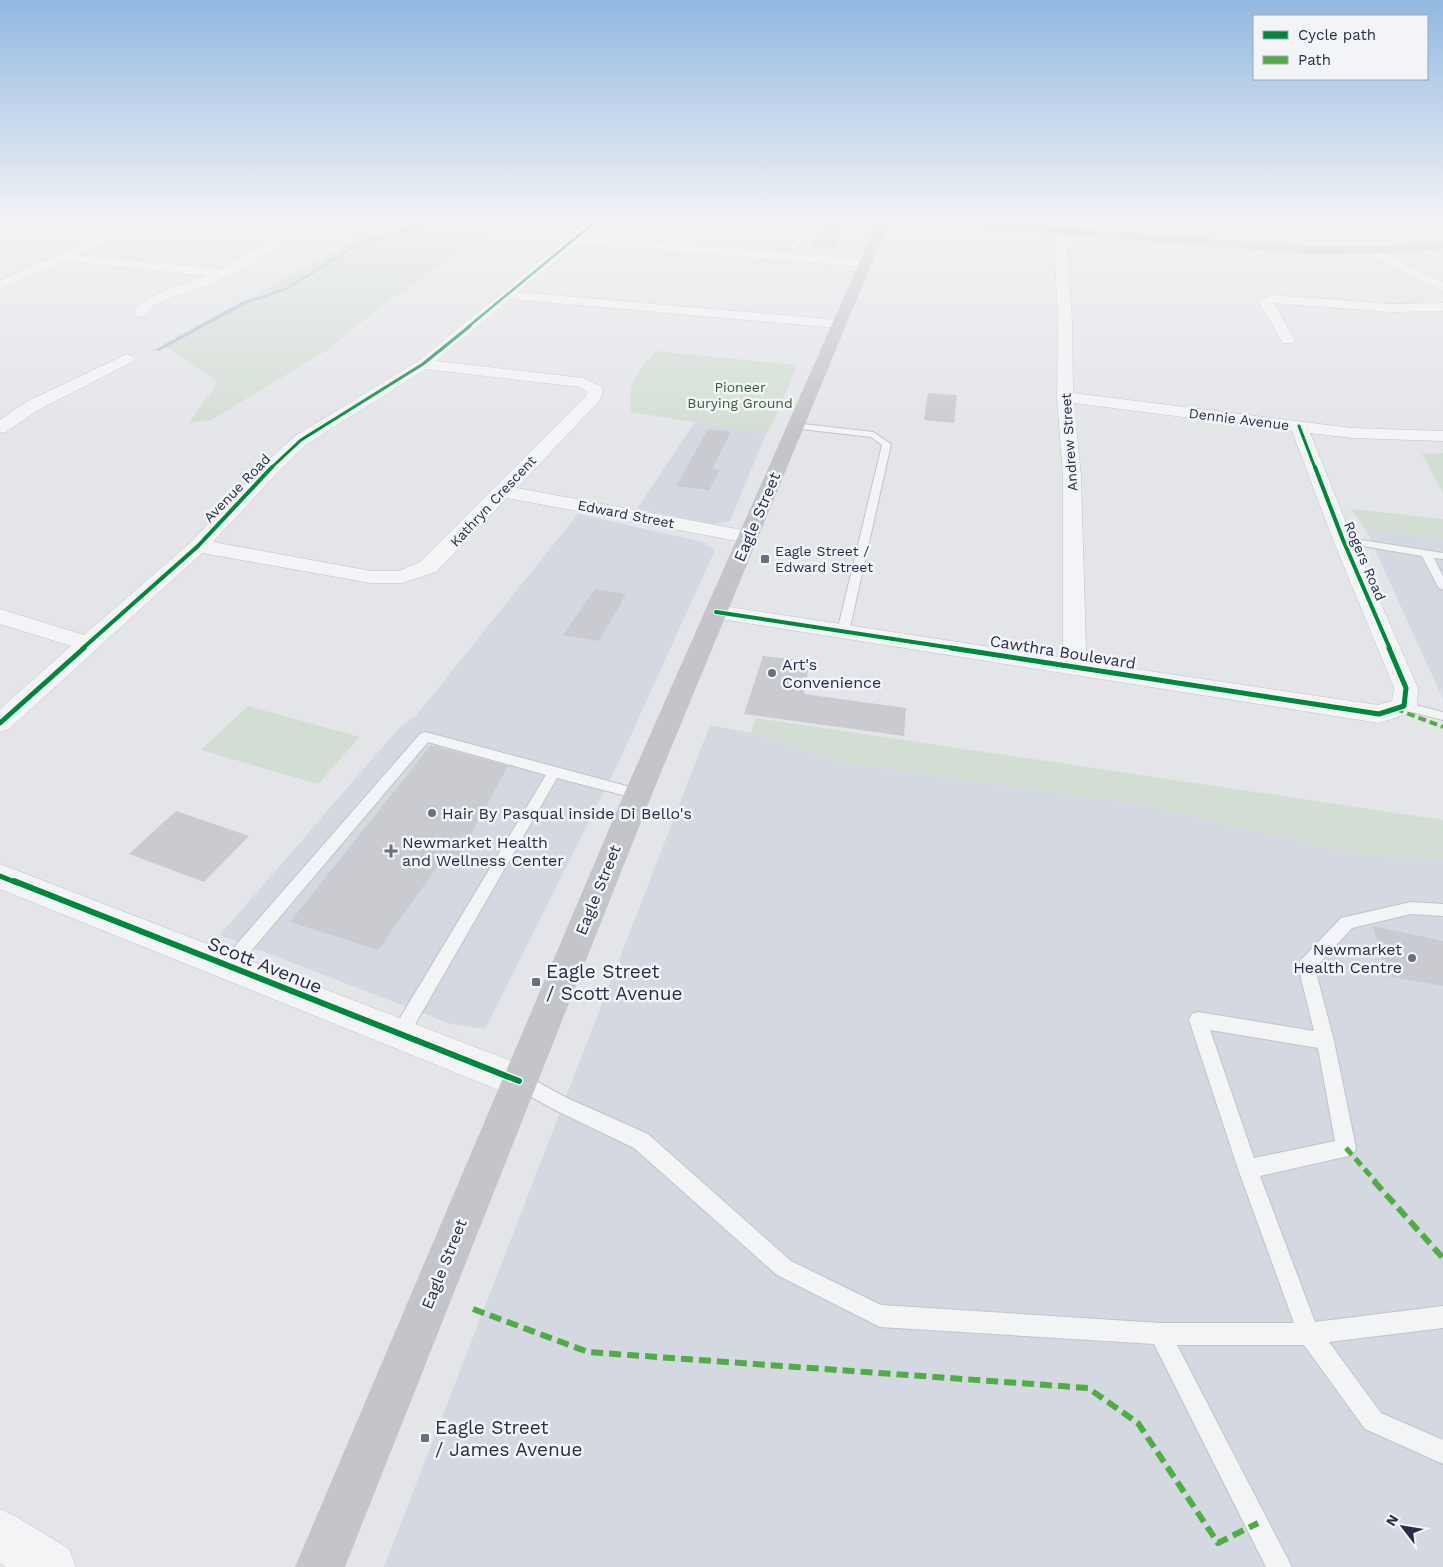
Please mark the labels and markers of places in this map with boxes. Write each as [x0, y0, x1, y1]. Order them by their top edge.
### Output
place label: Eagle Street / Edward Street [775, 543, 873, 575]
marker: Eagle Street / Edward Street [759, 553, 771, 565]
place label: Art's Convenience [782, 655, 881, 692]
marker: Art's Convenience [766, 667, 778, 679]
place label: Hair By Pasqual inside Di Bello's [442, 804, 692, 823]
marker: Hair By Pasqual inside Di Bello's [426, 807, 438, 819]
place label: Newmarket Health and Wellness Center [402, 833, 564, 870]
marker: Newmarket Health and Wellness Center [384, 844, 398, 858]
place label: Newmarket Health Centre [1293, 940, 1402, 977]
marker: Newmarket Health Centre [1406, 952, 1418, 964]
place label: Eagle Street / Scott Avenue [546, 960, 682, 1005]
marker: Eagle Street / Scott Avenue [530, 976, 542, 988]
place label: Eagle Street / James Avenue [435, 1416, 583, 1461]
marker: Eagle Street / James Avenue [419, 1432, 431, 1444]

